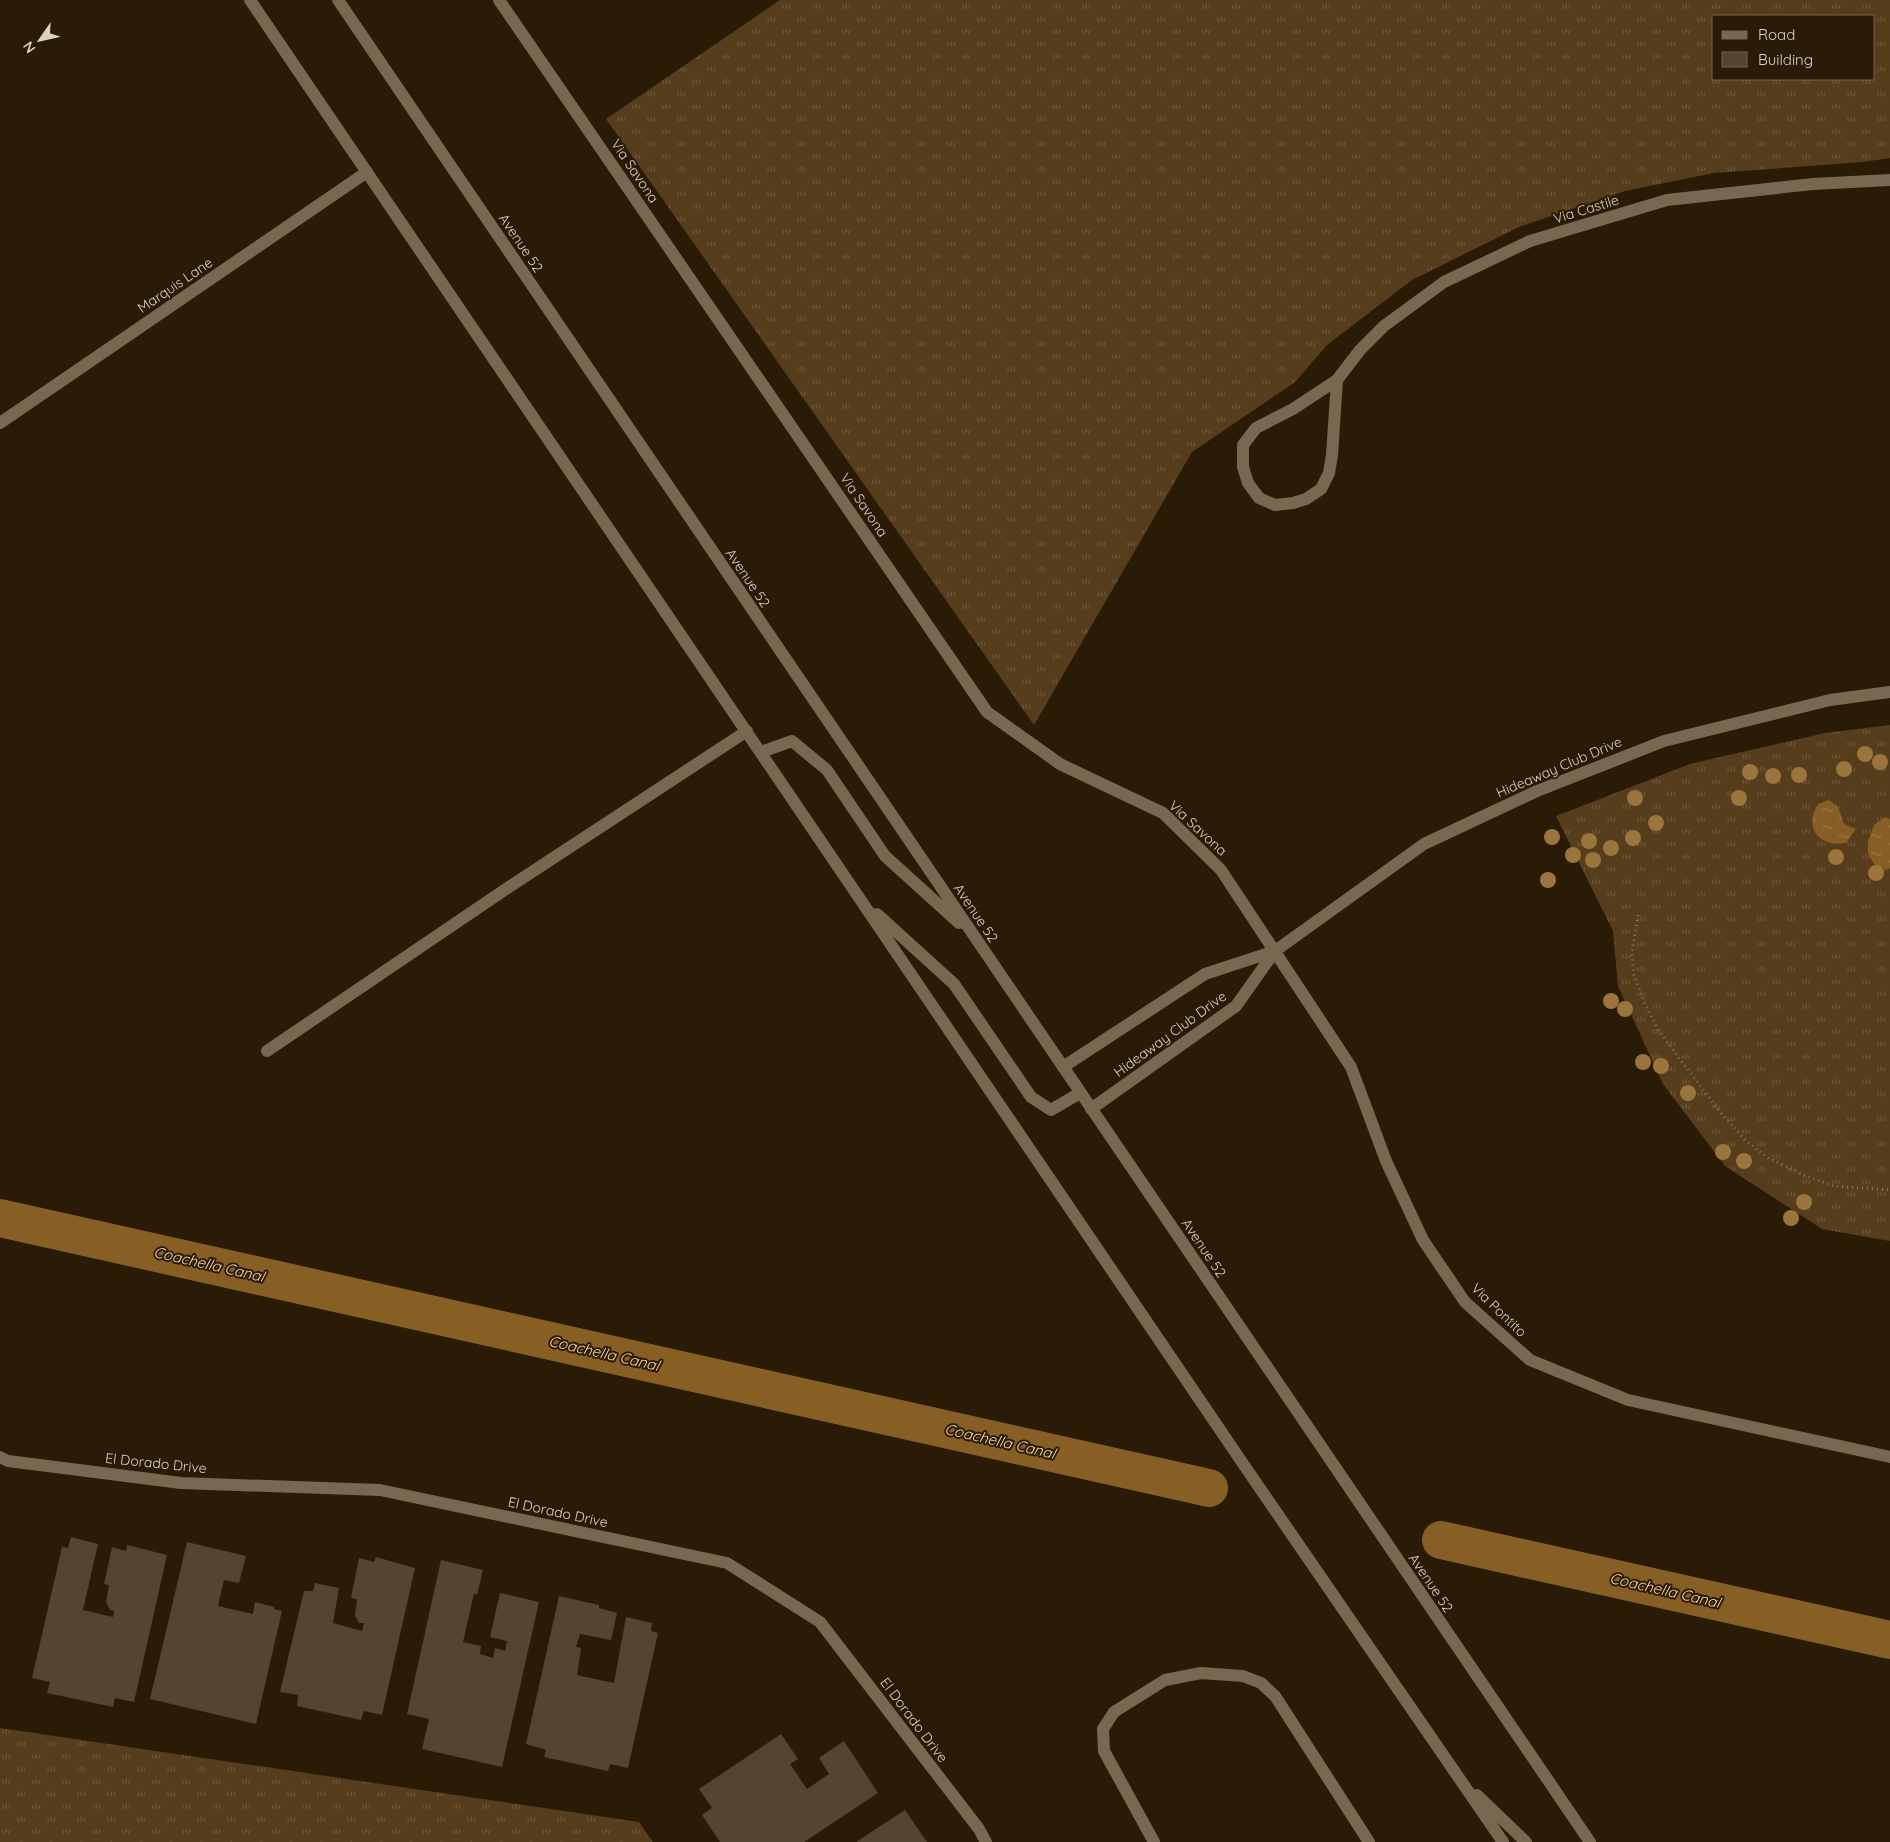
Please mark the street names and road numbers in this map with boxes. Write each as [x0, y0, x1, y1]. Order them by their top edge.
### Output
street label: Via Savona [607, 136, 663, 206]
street label: Via Castile [1551, 190, 1621, 227]
street label: Avenue 52 [495, 210, 547, 276]
street label: Marquis Lane [134, 253, 216, 317]
street label: Via Savona [836, 470, 892, 540]
street label: Avenue 52 [722, 545, 774, 611]
street label: Hideaway Club Drive [1493, 732, 1625, 802]
street label: Via Savona [1165, 796, 1231, 860]
street label: Avenue 52 [950, 880, 1002, 946]
street label: Hideaway Club Drive [1110, 987, 1230, 1081]
street label: Avenue 52 [1178, 1215, 1230, 1281]
street label: Via Pontito [1467, 1279, 1531, 1341]
street label: El Dorado Drive [104, 1449, 208, 1477]
street label: El Dorado Drive [506, 1493, 610, 1531]
street label: Avenue 52 [1405, 1550, 1457, 1616]
street label: El Dorado Drive [876, 1674, 952, 1766]

